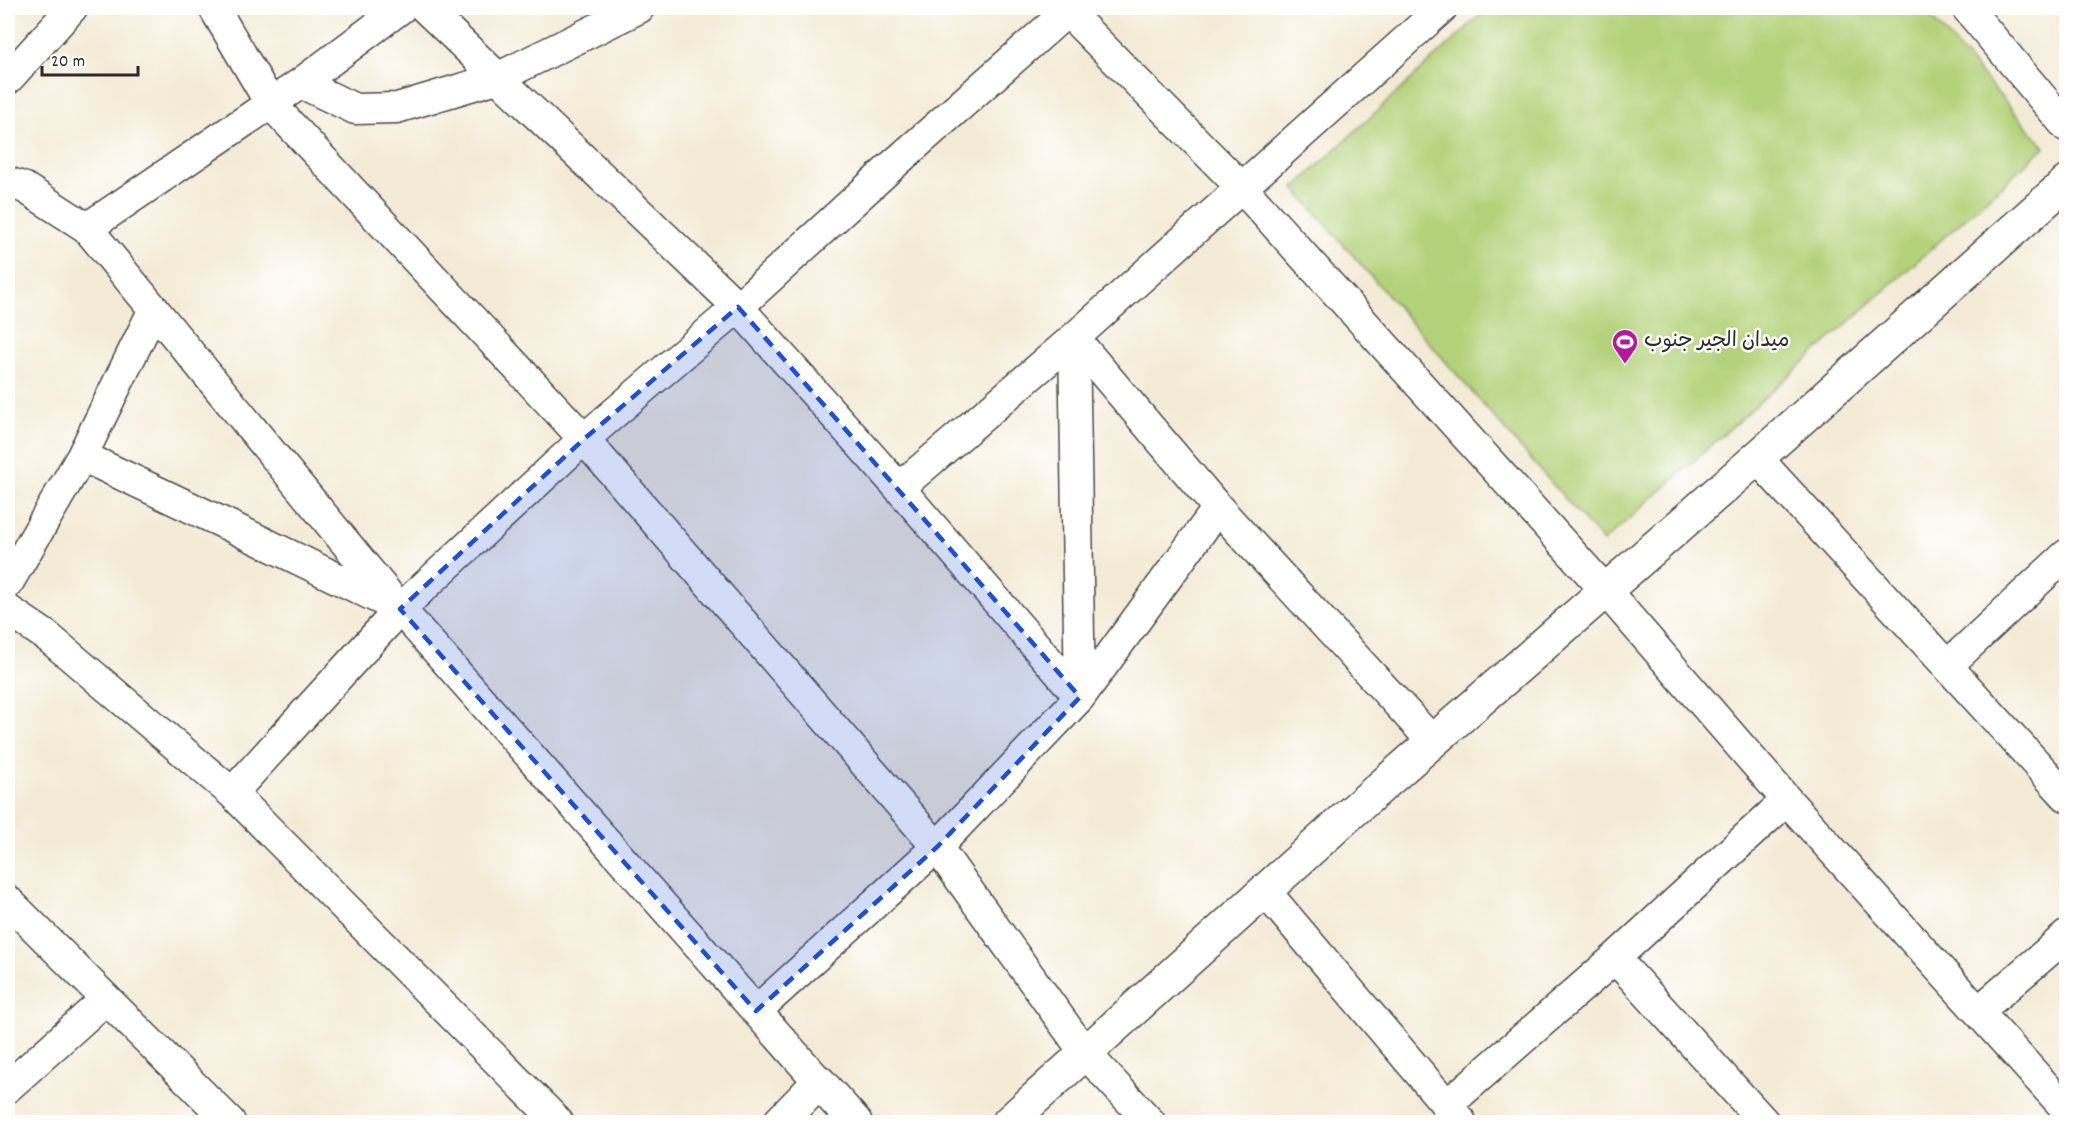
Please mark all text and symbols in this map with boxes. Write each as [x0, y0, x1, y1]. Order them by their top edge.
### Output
scale bar [42, 39, 138, 77]
text: 20 m [51, 50, 85, 75]
sports icon: ميدان الجير جنوب [1610, 327, 1640, 365]
place label: ميدان الجير جنوب [1644, 327, 1790, 357]

